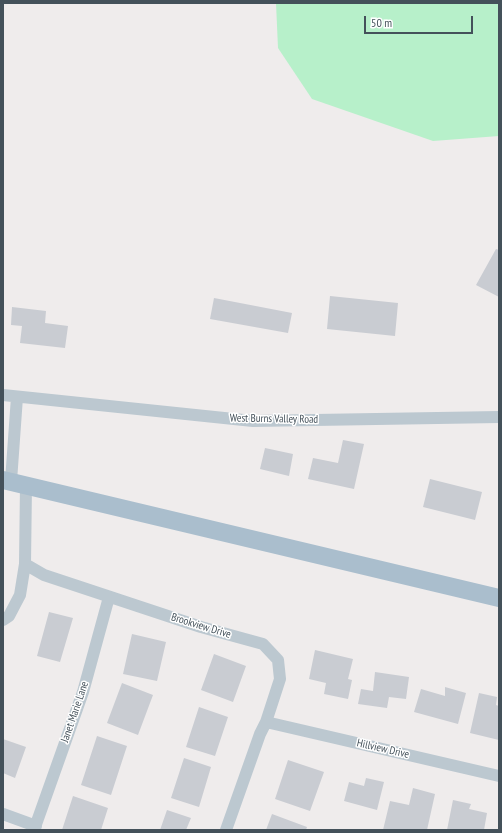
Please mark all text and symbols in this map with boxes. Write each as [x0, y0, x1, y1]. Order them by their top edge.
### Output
scale bar [366, 8, 475, 34]
text: 50 m [371, 15, 392, 30]
street label: West Burns Valley Road [230, 412, 318, 426]
street label: Brookview Drive [169, 611, 233, 641]
street label: Janet Marie Lane [58, 680, 92, 744]
street label: Hillview Drive [356, 737, 410, 761]

